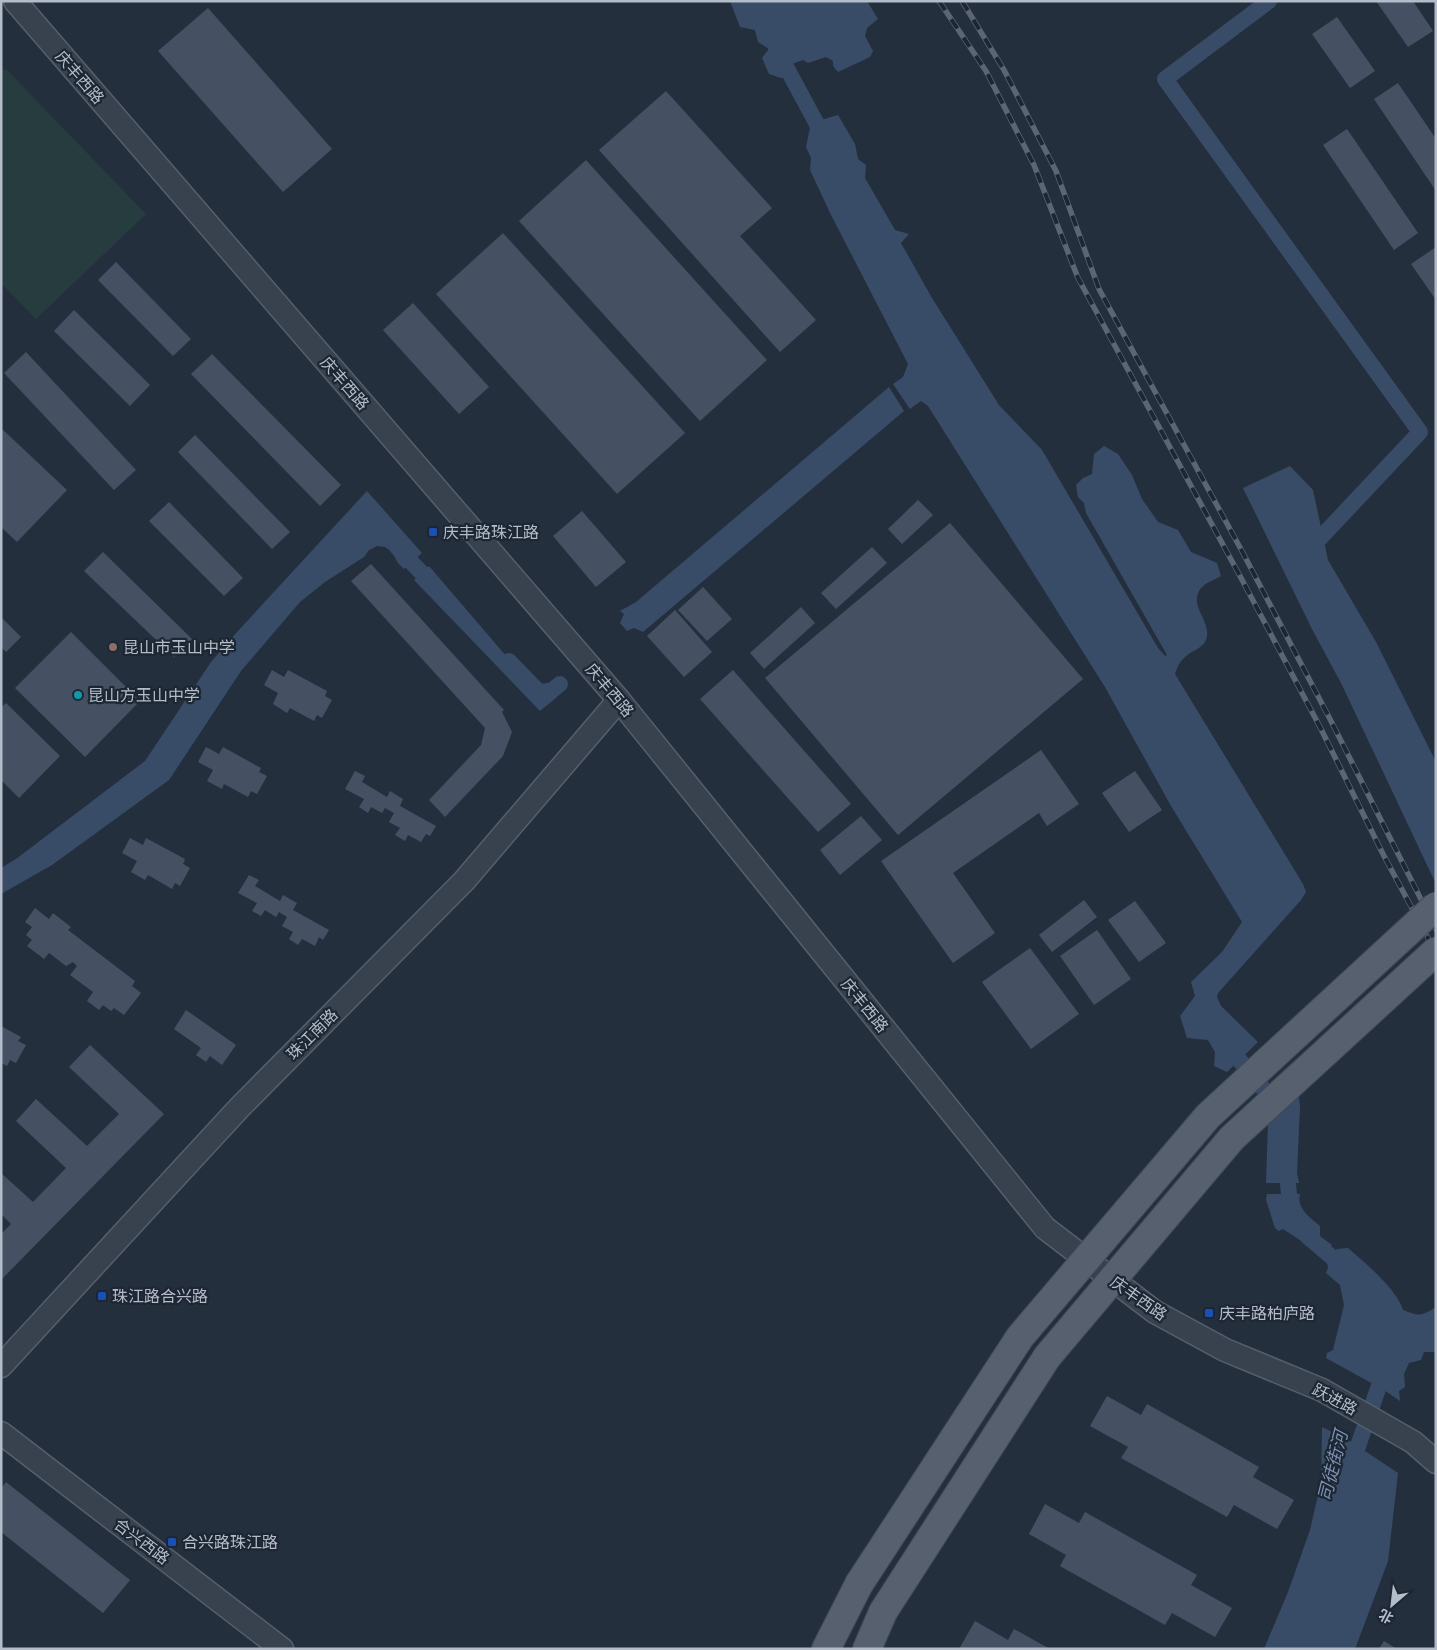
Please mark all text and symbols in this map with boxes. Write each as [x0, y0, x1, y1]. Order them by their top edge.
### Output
street label: 庆丰西路 [51, 47, 108, 108]
street label: 庆丰西路 [316, 353, 373, 414]
place label: 庆丰路珠江路 [443, 523, 539, 542]
marker: 庆丰路珠江路 [427, 526, 439, 538]
place label: 昆山市玉山中学 [123, 638, 235, 657]
marker: 昆山市玉山中学 [107, 641, 119, 653]
street label: 庆丰西路 [582, 660, 637, 721]
place label: 昆山方玉山中学 [88, 686, 200, 705]
marker: 昆山方玉山中学 [72, 689, 84, 701]
street label: 庆丰西路 [837, 974, 892, 1036]
street label: 珠江南路 [283, 1005, 342, 1064]
street label: 庆丰西路 [1107, 1272, 1170, 1325]
place label: 珠江路合兴路 [112, 1287, 208, 1306]
marker: 珠江路合兴路 [96, 1290, 108, 1302]
place label: 庆丰路柏庐路 [1219, 1304, 1315, 1323]
marker: 庆丰路柏庐路 [1203, 1307, 1215, 1319]
street label: 跃进路 [1309, 1380, 1360, 1419]
water label: 司徒街河 [1314, 1425, 1353, 1504]
street label: 合兴西路 [110, 1515, 173, 1568]
place label: 合兴路珠江路 [182, 1533, 278, 1552]
marker: 合兴路珠江路 [166, 1536, 178, 1548]
north arrow [1367, 1580, 1417, 1630]
text: 北 [1375, 1605, 1396, 1628]

